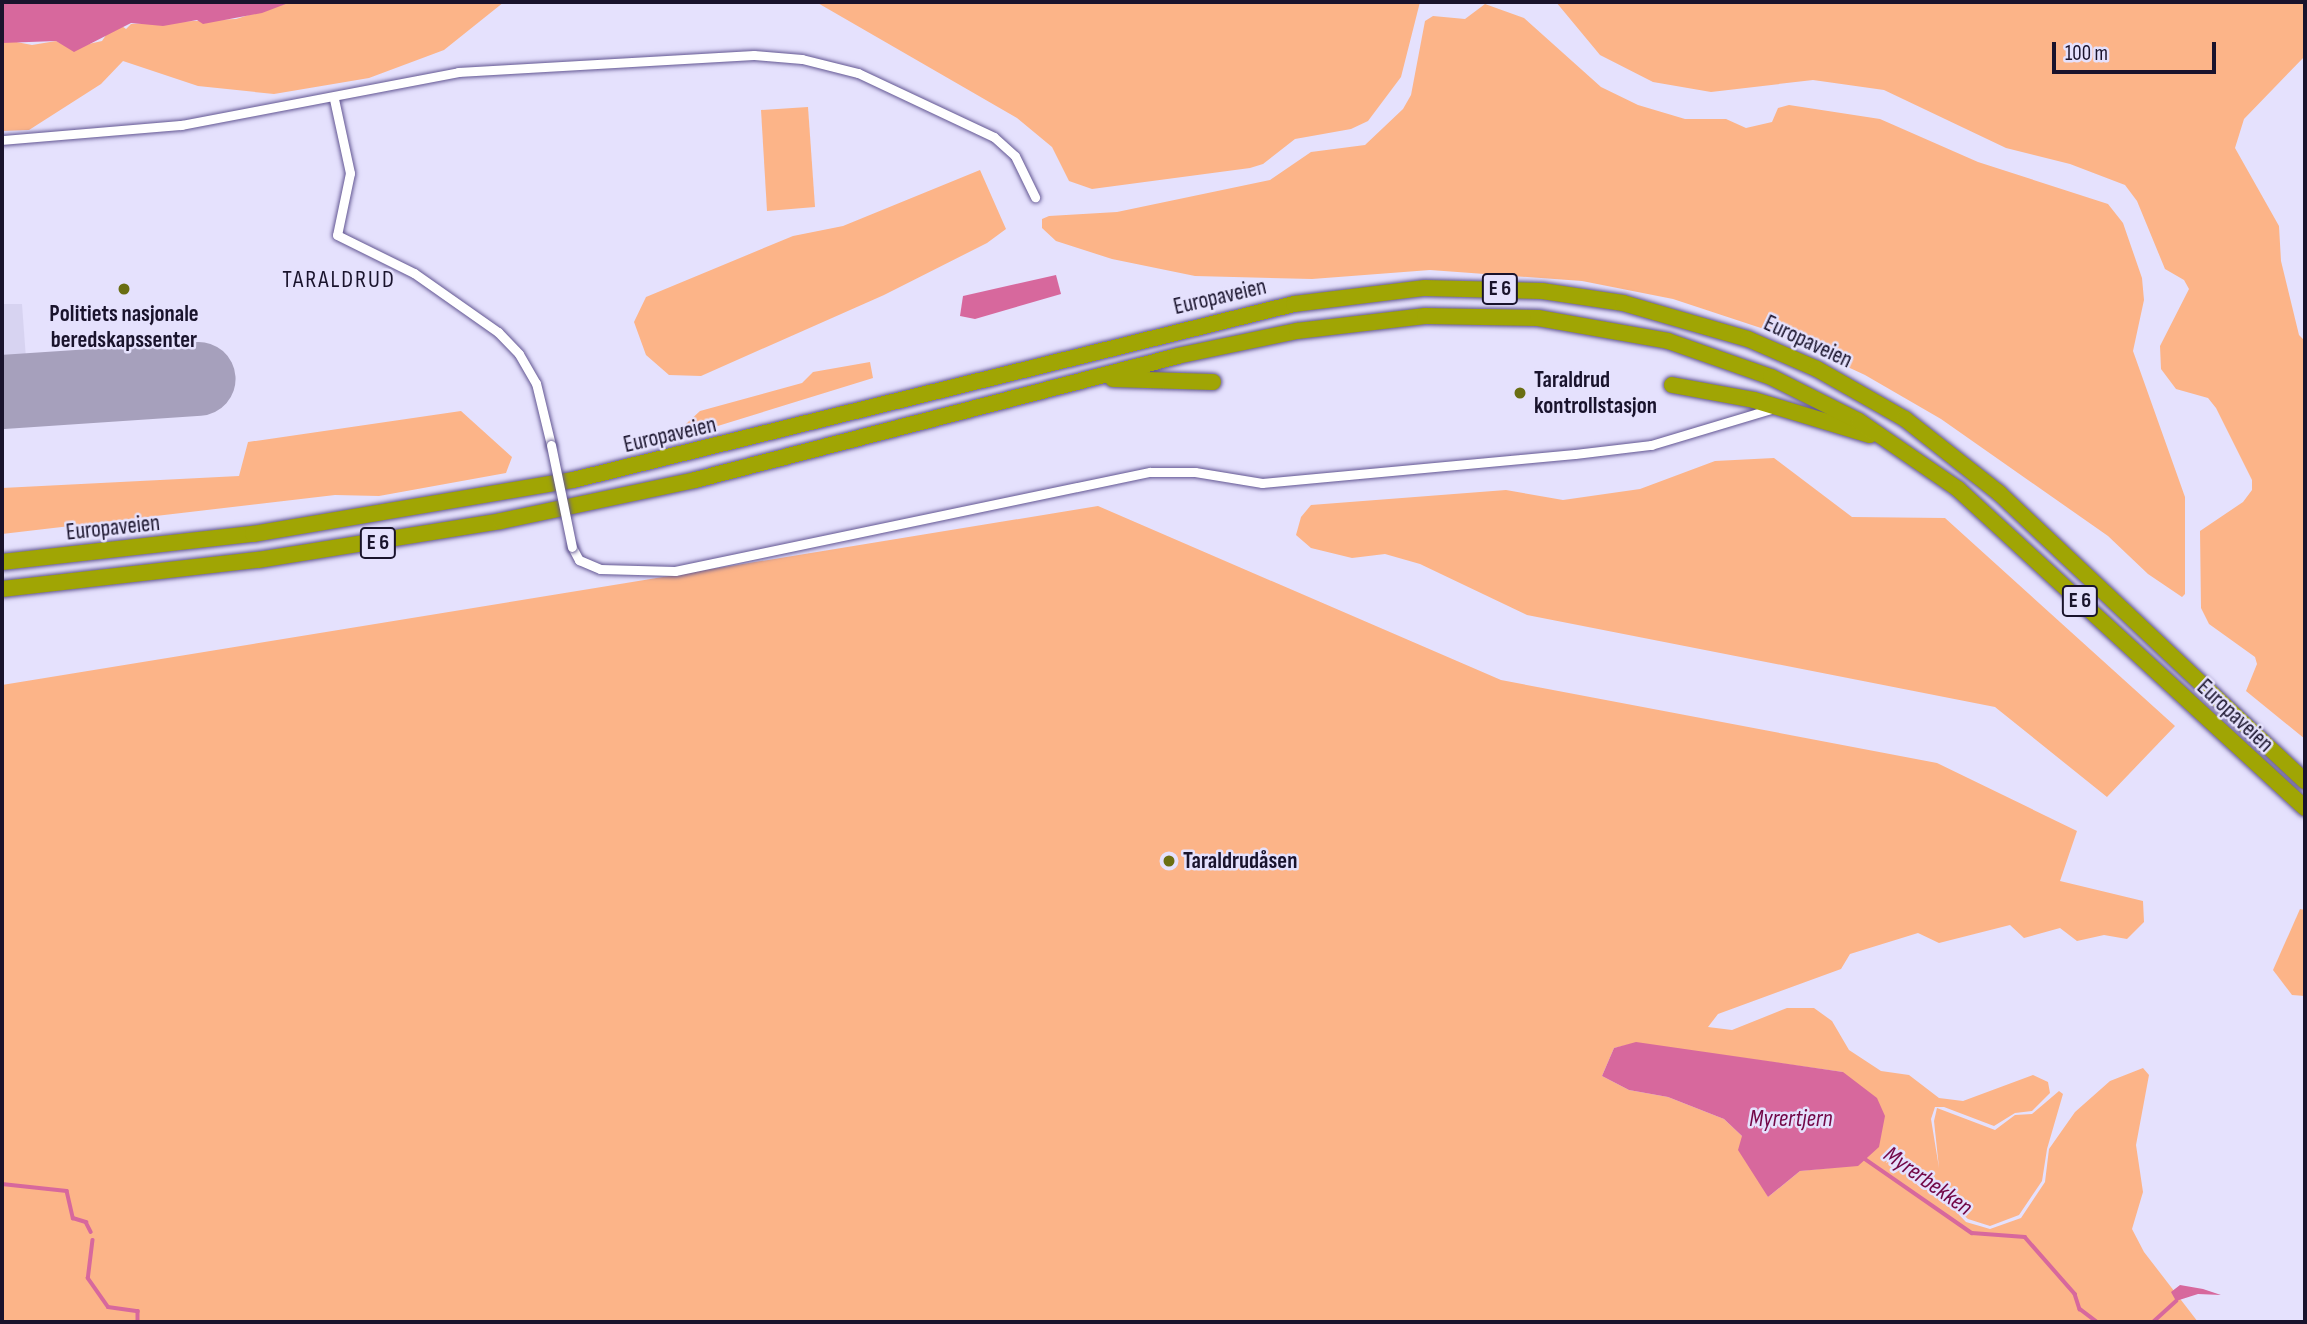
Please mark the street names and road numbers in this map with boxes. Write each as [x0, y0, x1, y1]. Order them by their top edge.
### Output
road number: E 6 [1481, 272, 1519, 306]
street label: Europaveien [1171, 273, 1269, 321]
street label: Europaveien [1759, 310, 1857, 374]
street label: Europaveien [621, 411, 719, 459]
street label: Europaveien [65, 509, 161, 547]
road number: E 6 [359, 526, 397, 560]
road number: E 6 [2061, 584, 2099, 618]
street label: Europaveien [2191, 674, 2279, 758]

